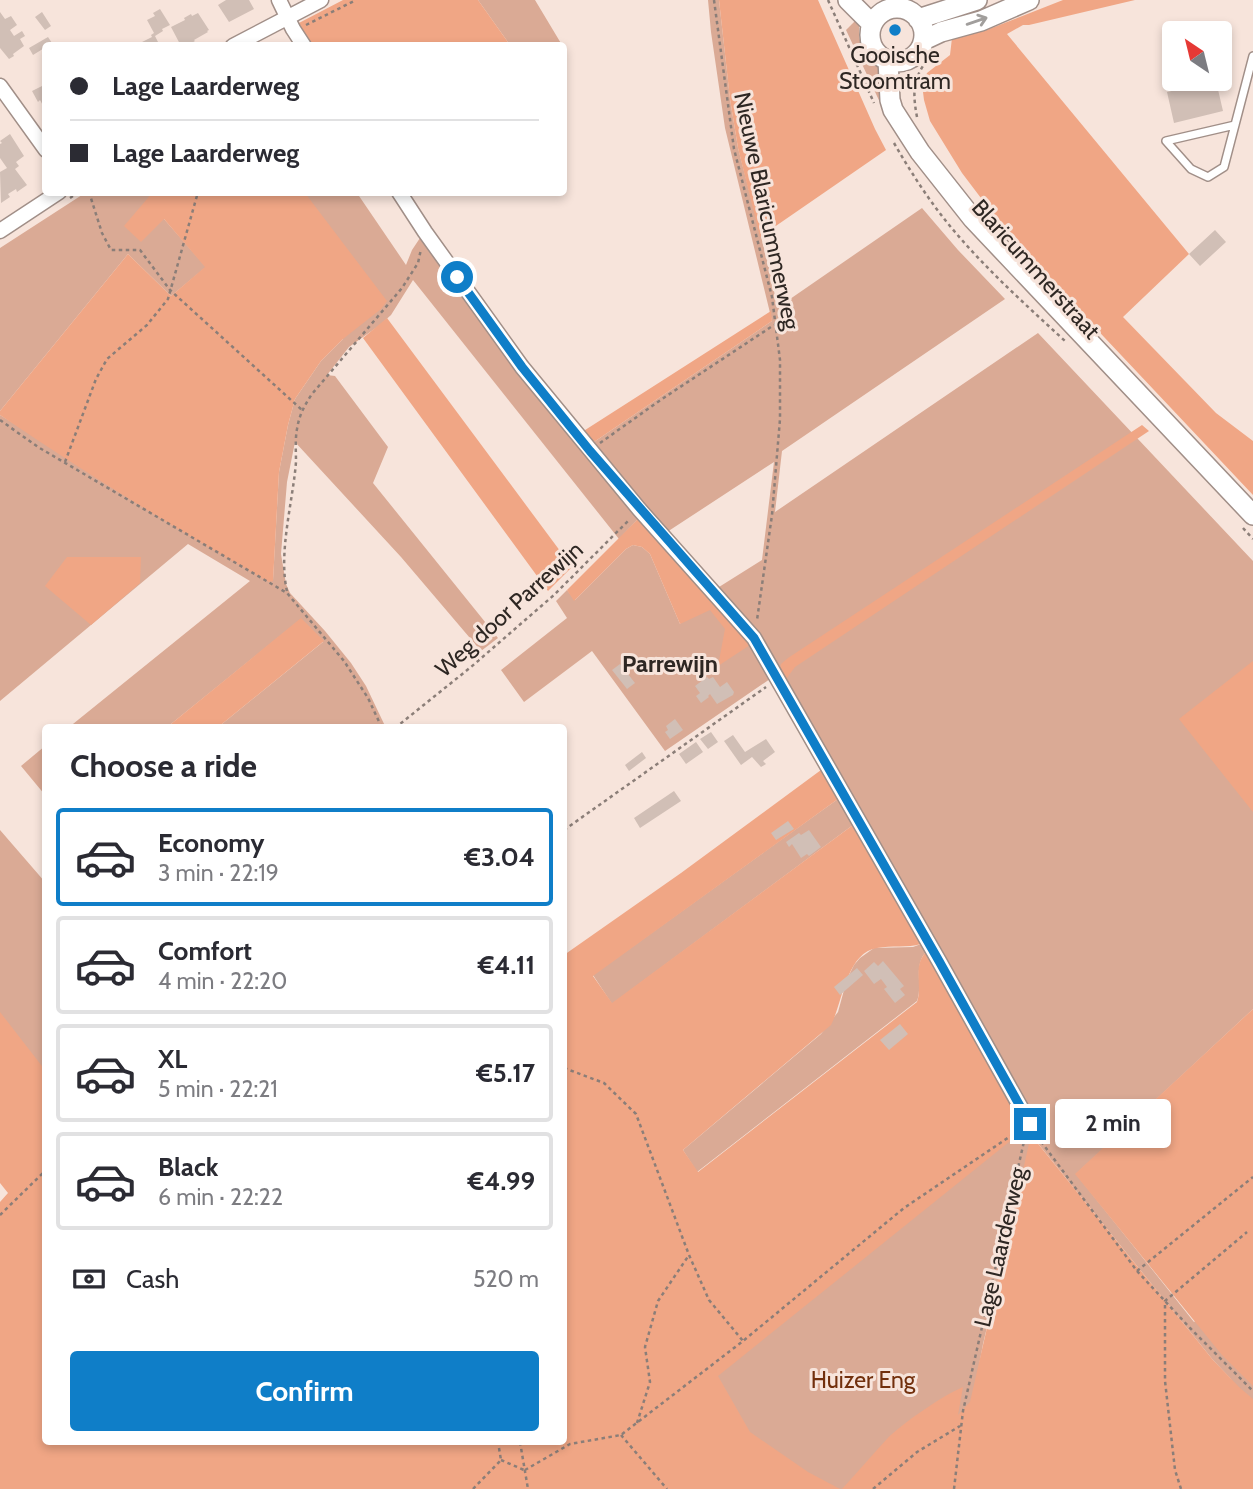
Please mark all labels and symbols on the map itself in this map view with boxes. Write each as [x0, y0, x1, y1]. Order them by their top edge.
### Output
one-way arrow [965, 14, 987, 27]
north arrow [1162, 21, 1232, 91]
marker: Gooische Stoomtram [887, 22, 903, 38]
place label: Gooische Stoomtram [839, 41, 951, 95]
street label: Nieuwe Blaricummerweg [728, 90, 806, 333]
street label: Blaricummerstraat [966, 193, 1106, 345]
route start [441, 261, 473, 293]
street label: Weg door Parrewijn [429, 535, 589, 683]
district label: Parrewijn [622, 649, 718, 678]
callout: 2 min [1054, 1100, 1170, 1148]
route end [1014, 1108, 1046, 1140]
street label: Lage Laarderweg [968, 1164, 1032, 1330]
park label: Huizer Eng [811, 1366, 916, 1394]

